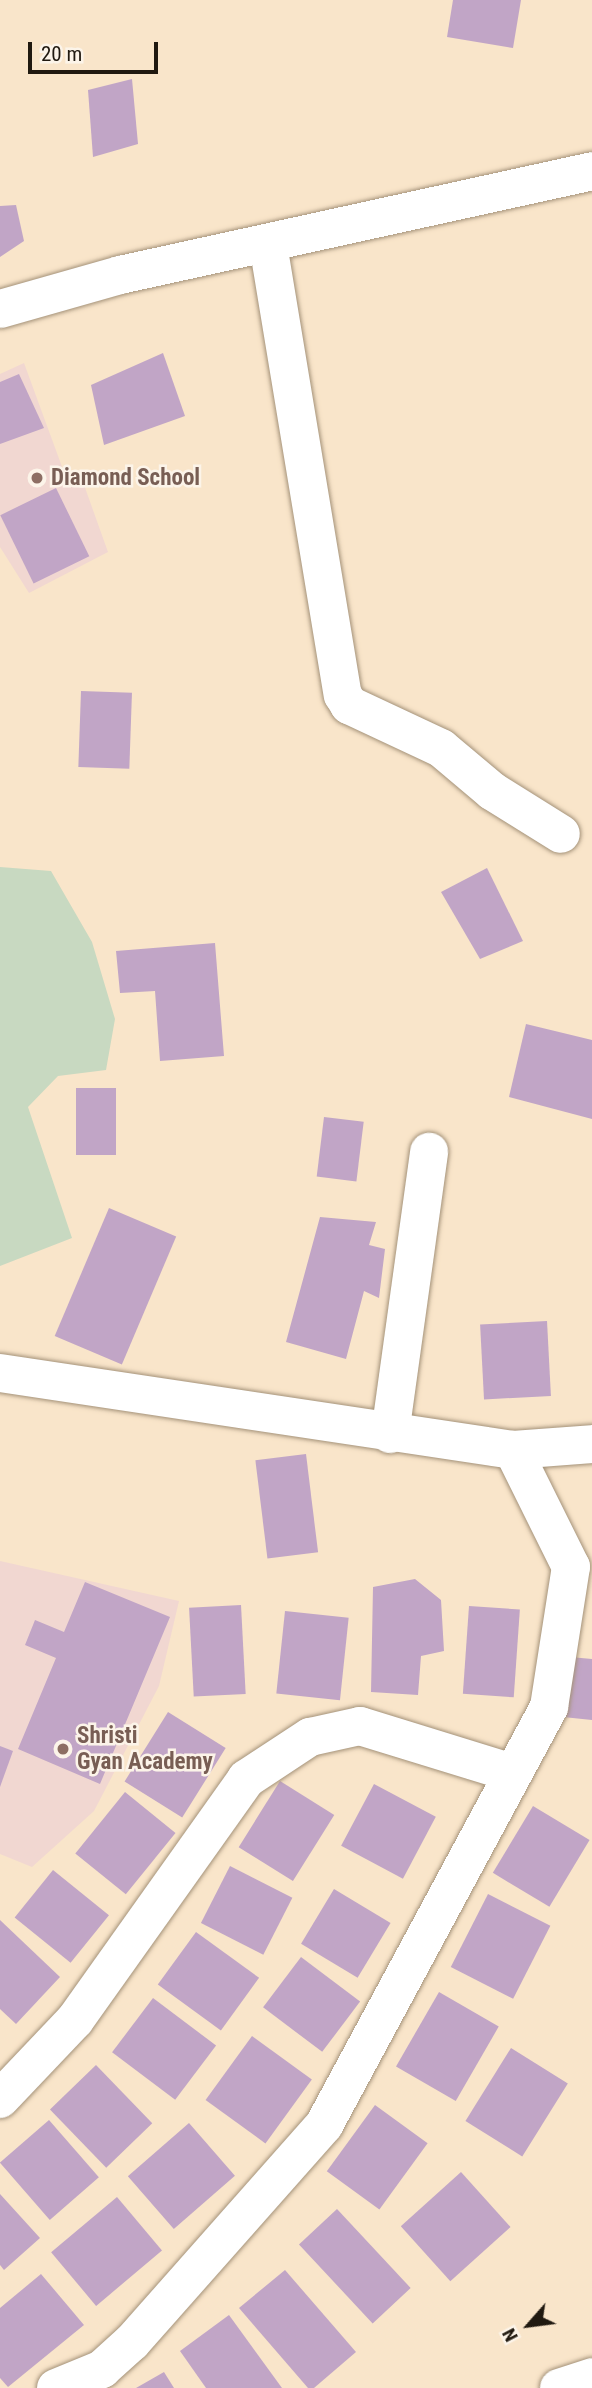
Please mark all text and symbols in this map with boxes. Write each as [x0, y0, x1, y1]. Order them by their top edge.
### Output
scale bar [32, 28, 161, 72]
text: 20 m [41, 42, 82, 66]
place label: Diamond School [51, 464, 200, 492]
marker: Diamond School [29, 470, 45, 486]
place label: Shristi Gyan Academy [77, 1722, 213, 1776]
marker: Shristi Gyan Academy [55, 1741, 71, 1757]
north arrow [494, 2290, 564, 2360]
text: N [497, 2325, 523, 2346]

